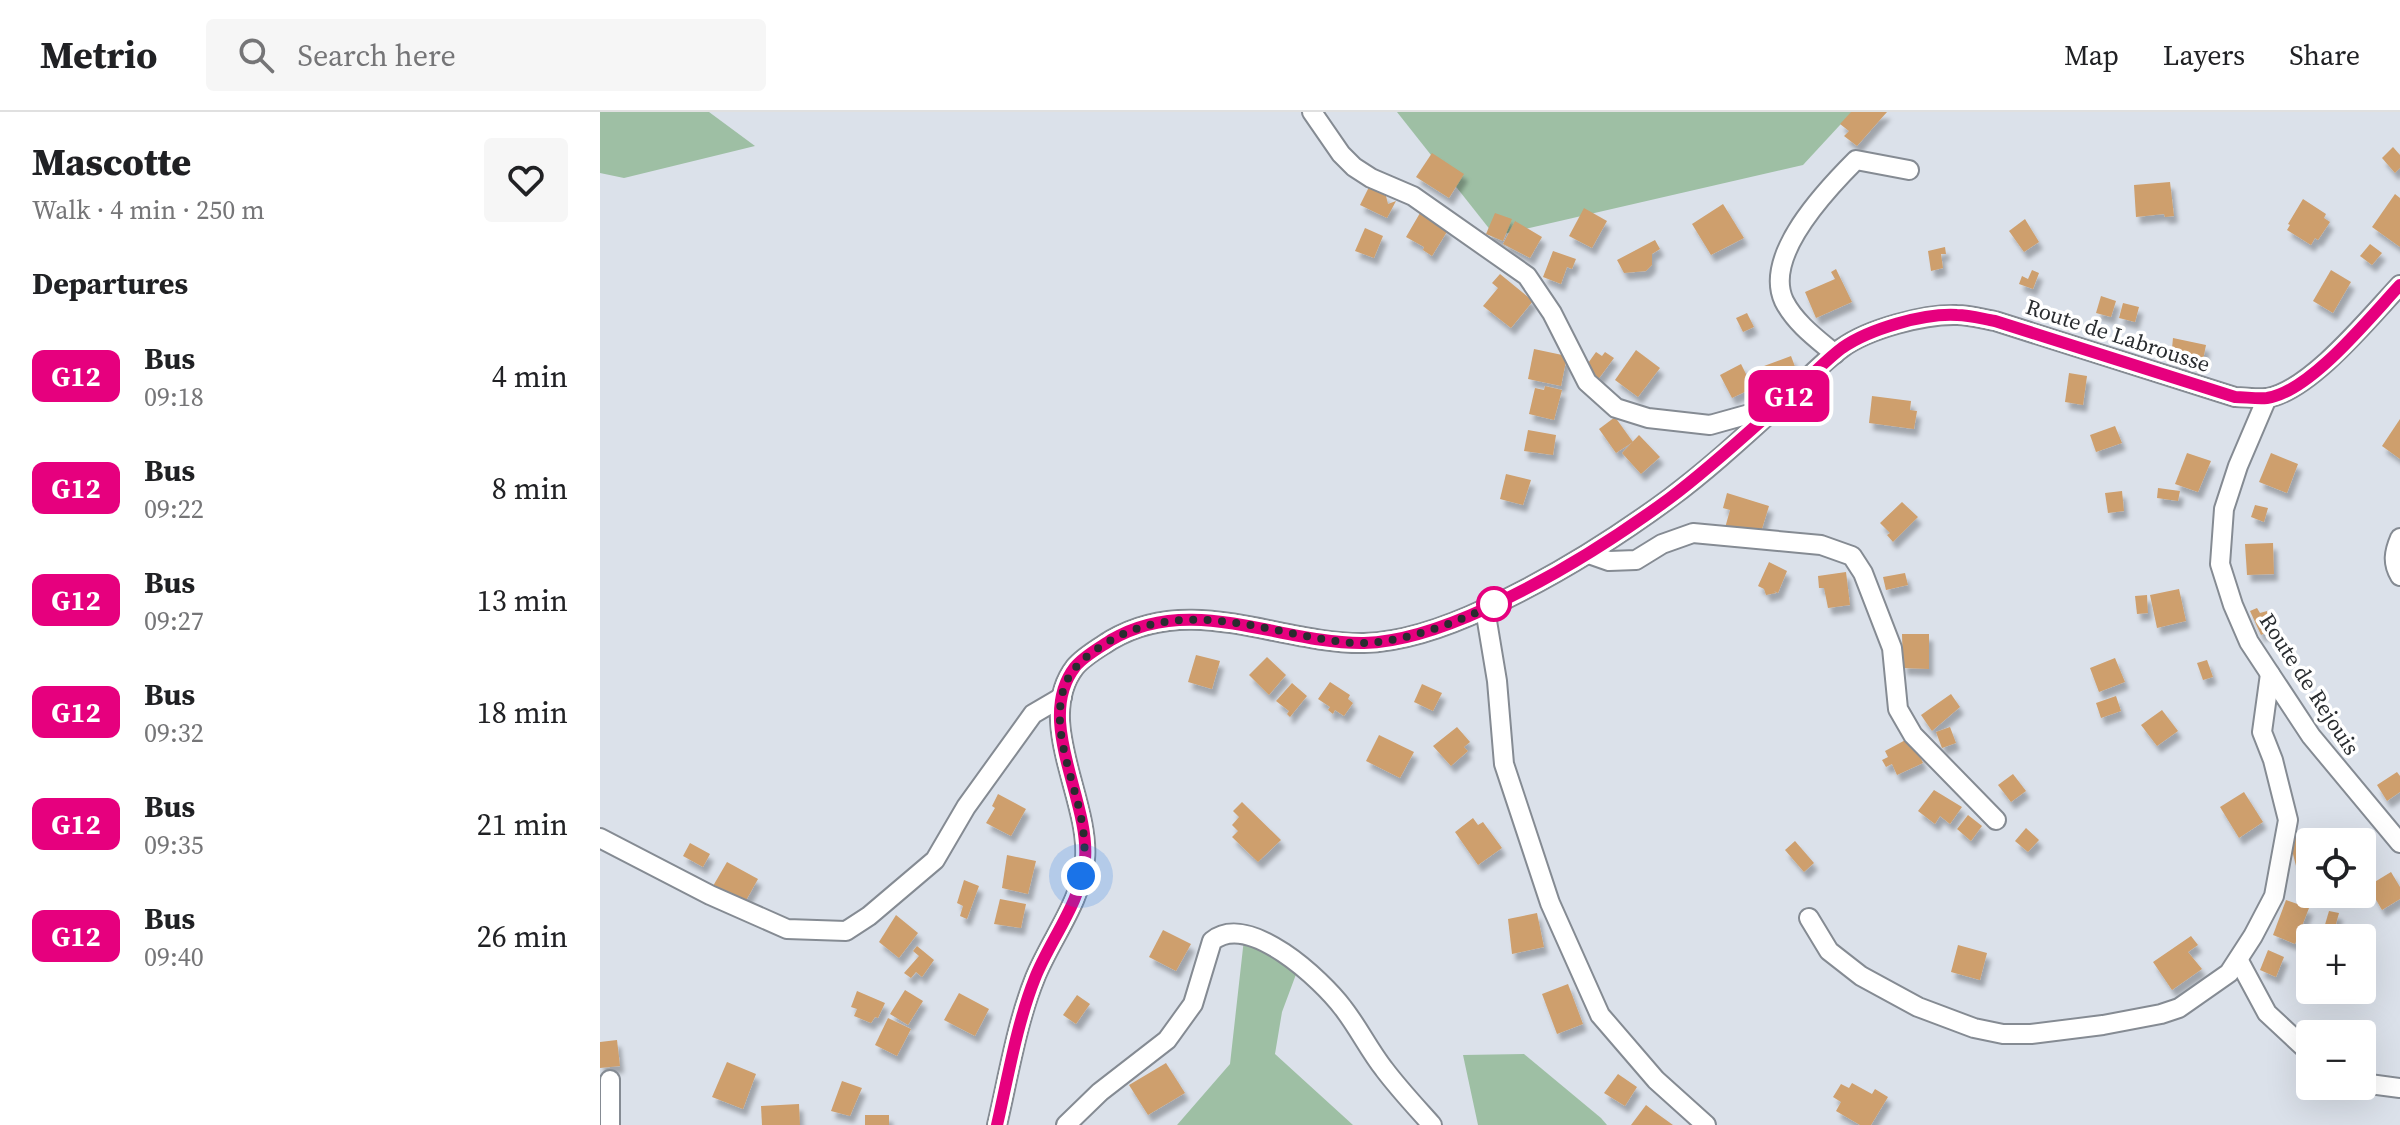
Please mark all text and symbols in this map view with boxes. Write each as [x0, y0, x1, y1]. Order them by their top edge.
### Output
search box [206, 19, 766, 91]
text: Metrio [40, 29, 158, 81]
icon: search [234, 33, 278, 77]
text: Search here [298, 35, 456, 76]
text: Map [2064, 36, 2119, 74]
text: Layers [2163, 36, 2245, 74]
text: Share [2289, 36, 2360, 74]
text: Mascotte [32, 136, 191, 188]
button: heart [484, 138, 568, 222]
text: Walk · 4 min · 250 m [32, 192, 265, 228]
text: Departures [32, 263, 188, 304]
street label: Route de Labrousse [2022, 291, 2214, 379]
text: Bus [144, 338, 195, 379]
text: 4 min [492, 356, 568, 397]
text: G12 [51, 357, 101, 395]
line badge: G12 [1743, 370, 1835, 422]
text: G12 [1764, 377, 1814, 415]
text: 09:18 [144, 379, 204, 415]
text: Bus [144, 450, 195, 491]
text: 8 min [492, 468, 568, 509]
text: G12 [51, 469, 101, 507]
text: 09:22 [144, 491, 204, 527]
text: Bus [144, 562, 195, 603]
text: 13 min [477, 580, 568, 621]
text: G12 [51, 581, 101, 619]
unlabelled marker [1477, 587, 1511, 621]
text: 09:27 [144, 603, 204, 639]
street label: Route de Rejouis [2253, 607, 2367, 761]
text: Bus [144, 674, 195, 715]
text: 18 min [477, 692, 568, 733]
text: G12 [51, 693, 101, 731]
text: 09:32 [144, 715, 204, 751]
text: Bus [144, 786, 195, 827]
text: 21 min [477, 804, 568, 845]
text: G12 [51, 805, 101, 843]
text: 09:35 [144, 827, 204, 863]
map controls [2296, 828, 2376, 1100]
button: locate [2296, 828, 2376, 908]
your location [1061, 856, 1101, 896]
text: Bus [144, 898, 195, 939]
text: 26 min [477, 916, 568, 957]
text: G12 [51, 917, 101, 955]
button: + [2296, 924, 2376, 1004]
text: 09:40 [144, 939, 204, 975]
button: − [2296, 1020, 2376, 1100]

